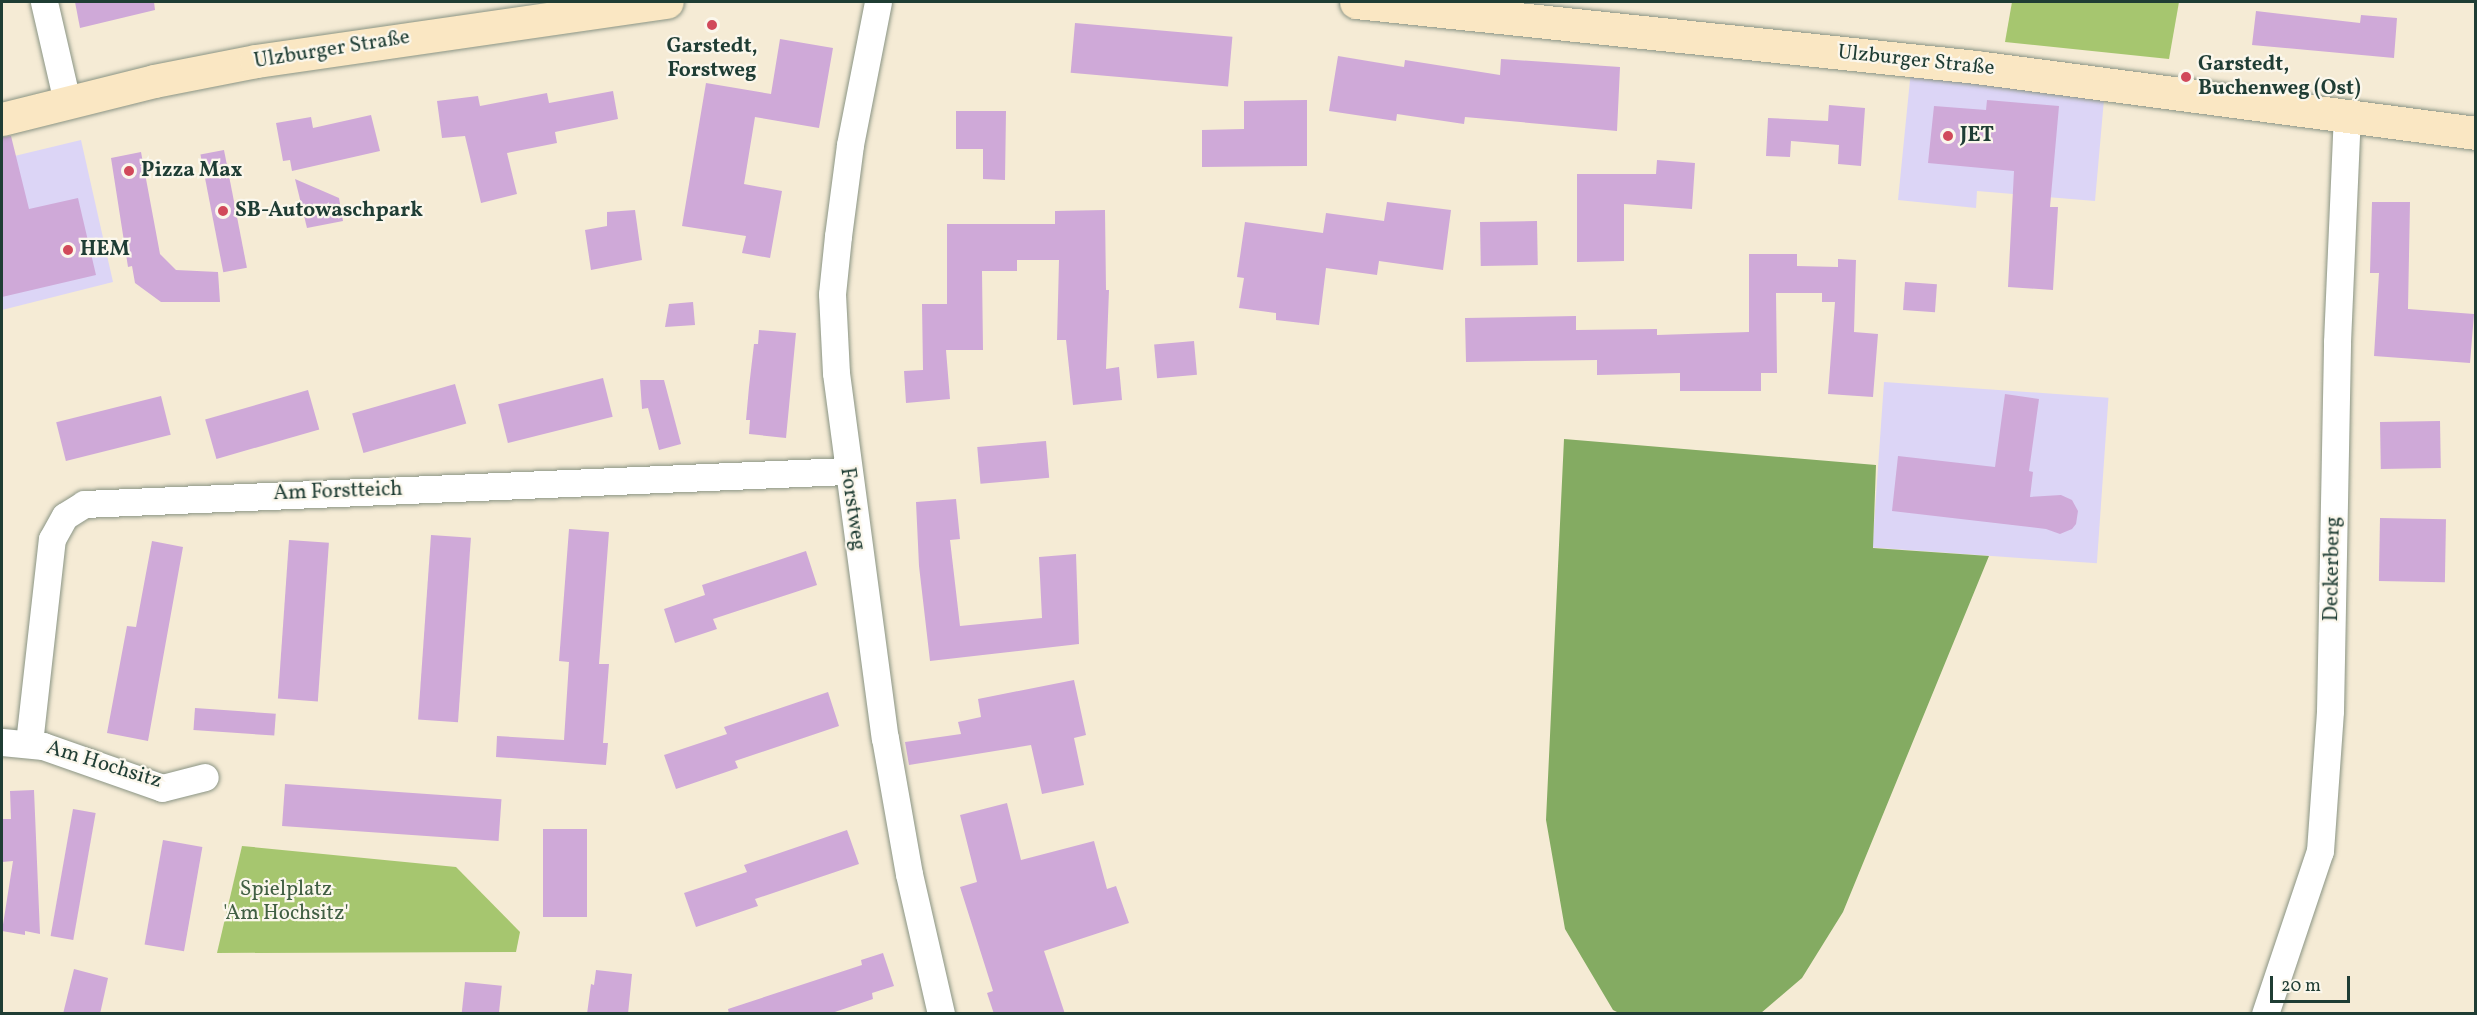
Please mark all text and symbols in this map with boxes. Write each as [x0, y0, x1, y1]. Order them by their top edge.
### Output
marker: Garstedt, Forstweg [705, 18, 719, 32]
street label: Ulzburger Straße [252, 25, 412, 75]
place label: Garstedt, Forstweg [666, 34, 758, 84]
street label: Ulzburger Straße [1836, 40, 1996, 82]
place label: Garstedt, Buchenweg (Ost) [2198, 52, 2361, 102]
marker: Garstedt, Buchenweg (Ost) [2179, 70, 2193, 84]
place label: JET [1960, 123, 1994, 149]
marker: JET [1941, 129, 1955, 143]
place label: Pizza Max [141, 158, 242, 184]
marker: Pizza Max [122, 164, 136, 178]
place label: SB-Autowaschpark [235, 198, 423, 224]
marker: SB-Autowaschpark [216, 204, 230, 218]
place label: HEM [80, 237, 130, 263]
marker: HEM [61, 243, 75, 257]
street label: Forstweg [834, 466, 870, 552]
street label: Am Forstteich [273, 477, 403, 507]
street label: Deckerberg [2319, 516, 2347, 622]
street label: Am Hochsitz [43, 736, 165, 794]
park label: Spielplatz 'Am Hochsitz' [223, 877, 349, 927]
scale bar [2273, 964, 2352, 1002]
text: 20 m [2281, 974, 2321, 999]

